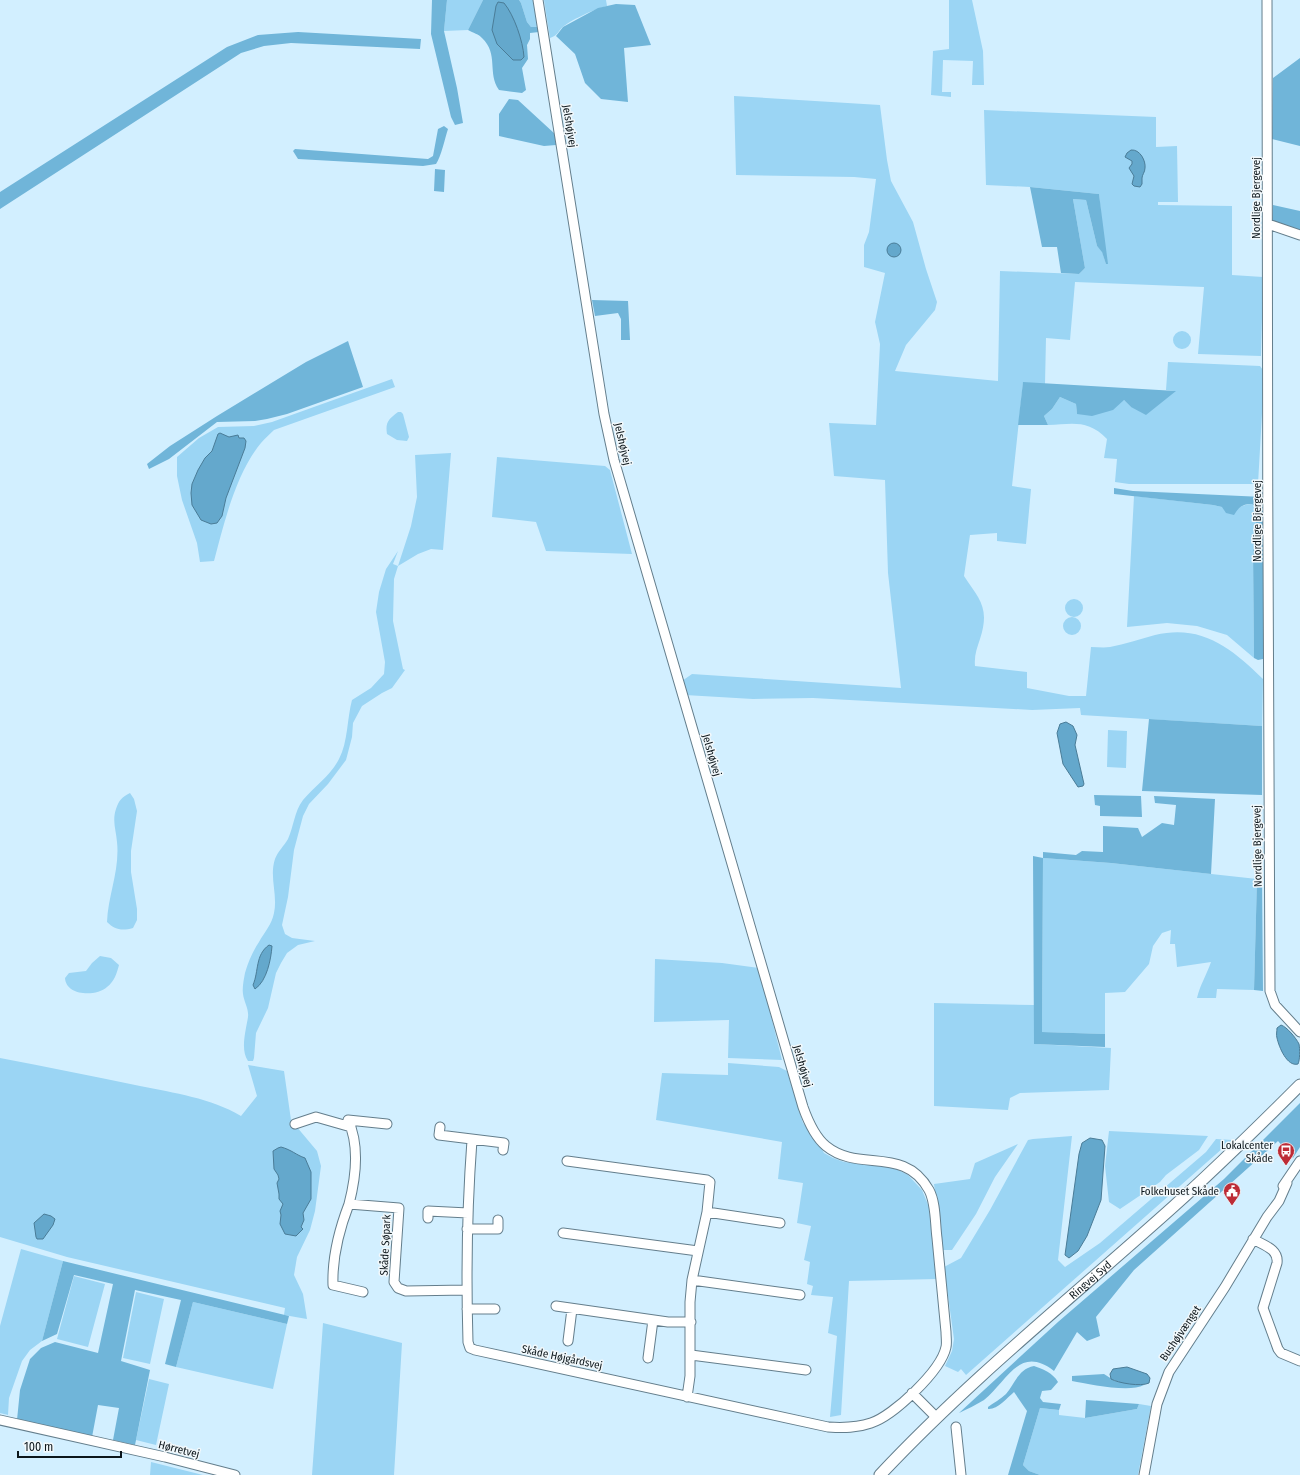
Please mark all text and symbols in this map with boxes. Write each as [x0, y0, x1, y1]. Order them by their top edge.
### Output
street label: Jelshøjvej [560, 104, 579, 149]
street label: Nordlige Bjergevej [1250, 157, 1263, 239]
street label: Jelshøjvej [611, 421, 634, 467]
street label: Nordlige Bjergevej [1251, 480, 1264, 562]
street label: Jelshøjvej [699, 732, 724, 778]
street label: Nordlige Bjergevej [1250, 805, 1265, 887]
street label: Jelshøjvej [790, 1043, 815, 1089]
place label: Lokalcenter Skåde [1221, 1139, 1273, 1165]
bus stop icon: Lokalcenter Skåde [1276, 1141, 1296, 1166]
public building icon: Folkehuset Skåde [1222, 1181, 1242, 1206]
place label: Folkehuset Skåde [1140, 1185, 1219, 1198]
street label: Skåde Søpark [377, 1213, 394, 1276]
street label: Ringvej Syd [1067, 1258, 1114, 1302]
street label: Bushøjvænget [1157, 1303, 1204, 1363]
street label: Skåde Højgårdsvej [520, 1343, 604, 1372]
scale bar [18, 1433, 121, 1459]
street label: Hørretvej [157, 1438, 201, 1461]
text: 100 m [24, 1440, 53, 1454]

